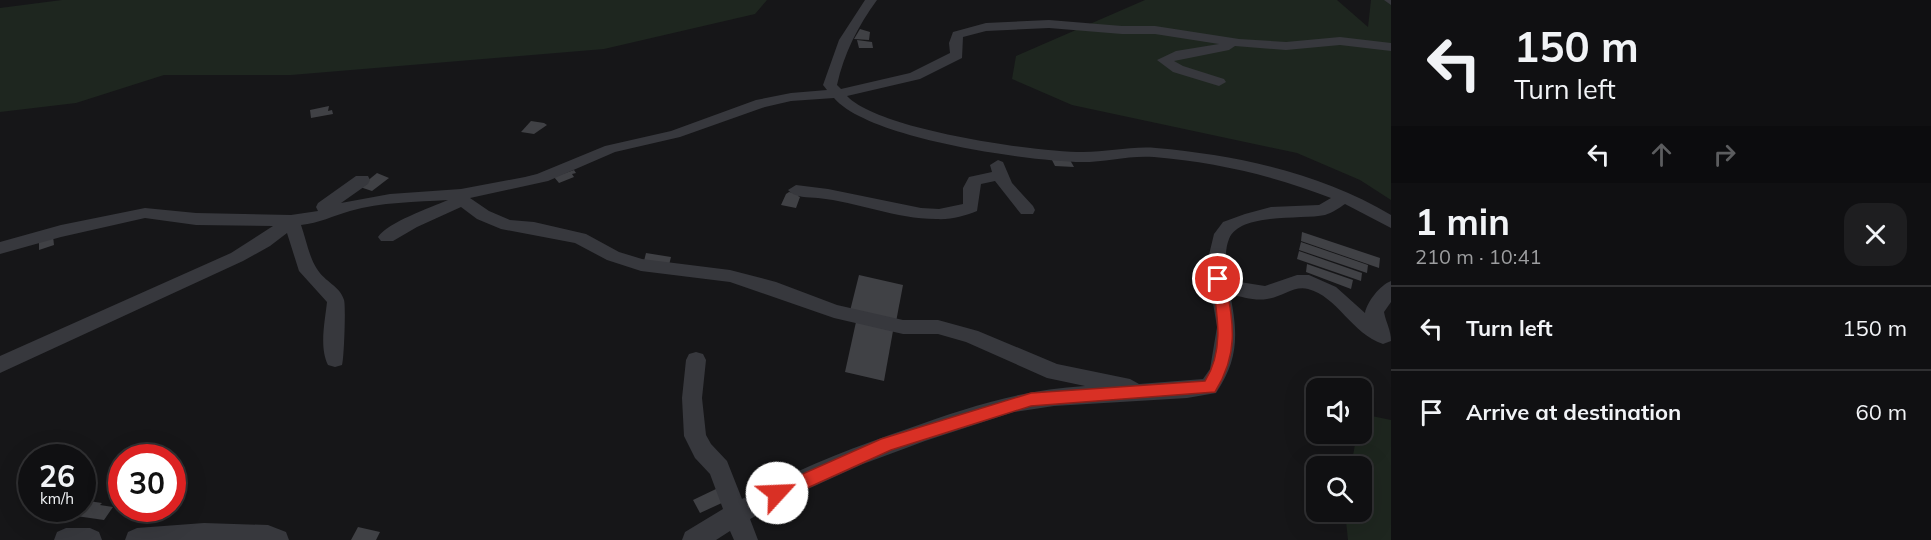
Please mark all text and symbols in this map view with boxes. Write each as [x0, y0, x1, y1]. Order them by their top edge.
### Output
text: 150 m [1514, 20, 1639, 73]
icon: left [1415, 24, 1493, 102]
text: Turn left [1514, 72, 1616, 106]
icon: left [1582, 138, 1615, 171]
icon: ahead [1645, 138, 1678, 171]
icon: right [1708, 138, 1741, 171]
text: 1 min [1415, 199, 1510, 244]
button: close [1844, 203, 1907, 266]
text: 210 m · 10:41 [1415, 244, 1541, 269]
pin [1192, 253, 1243, 304]
icon: arrive [1201, 262, 1234, 295]
icon: left [1415, 312, 1448, 345]
text: Turn left [1466, 314, 1553, 342]
text: 150 m [1842, 314, 1907, 342]
map controls [1306, 378, 1372, 522]
button: sound [1306, 378, 1372, 444]
icon: arrive [1415, 396, 1448, 429]
text: Arrive at destination [1466, 398, 1681, 426]
text: 60 m [1856, 398, 1907, 426]
speed limit sign: 30 [108, 444, 186, 522]
button: search [1306, 456, 1372, 522]
text: 26 [39, 457, 75, 495]
position arrow [745, 461, 809, 525]
text: km/h [40, 489, 74, 508]

